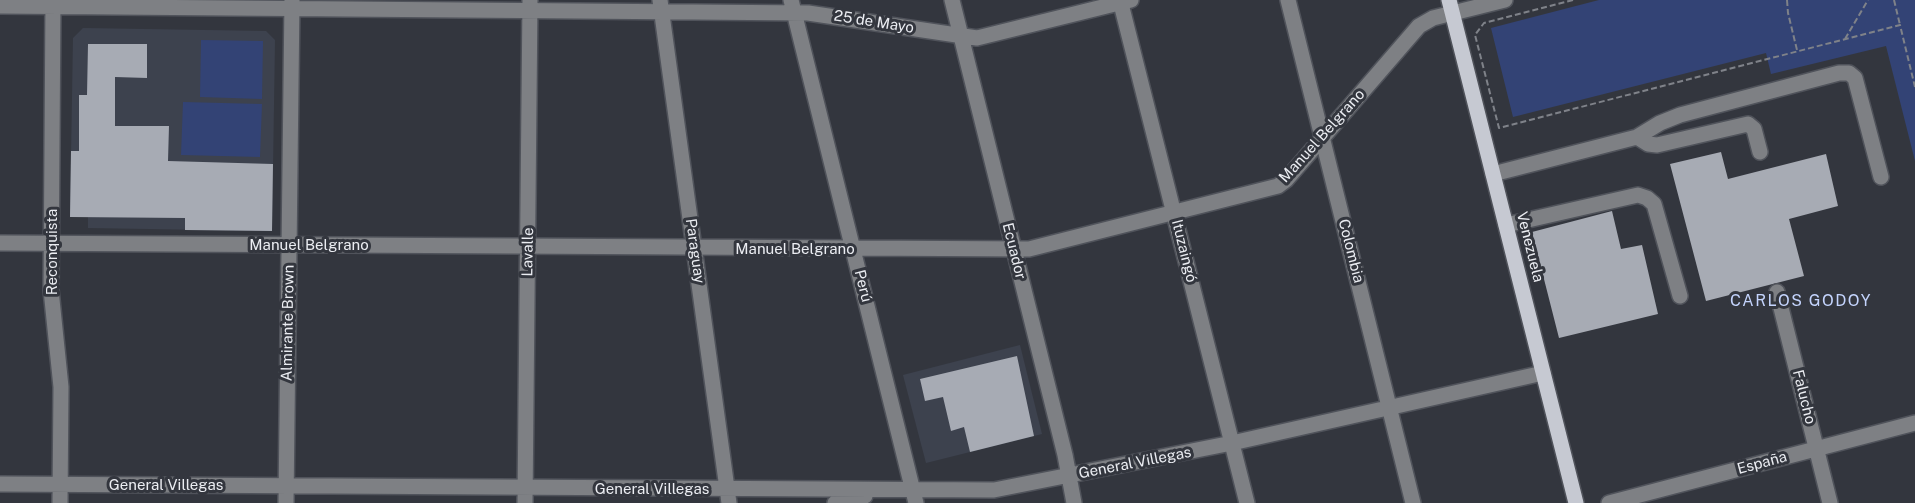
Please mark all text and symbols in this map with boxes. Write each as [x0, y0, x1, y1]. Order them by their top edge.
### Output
street label: 25 de Mayo [833, 7, 915, 37]
street label: Manuel Belgrano [1275, 86, 1369, 186]
street label: Reconquista [43, 209, 61, 295]
street label: Venezuela [1513, 210, 1547, 284]
street label: Paraguay [682, 217, 708, 285]
street label: Colombia [1334, 217, 1368, 285]
street label: Ituzaingó [1167, 218, 1201, 284]
street label: Ecuador [998, 221, 1030, 281]
street label: Lavalle [519, 227, 537, 277]
street label: Manuel Belgrano [249, 236, 369, 254]
street label: Manuel Belgrano [735, 240, 855, 258]
street label: Almirante Brown [278, 265, 298, 381]
street label: Perú [850, 268, 876, 304]
district label: CARLOS GODOY [1730, 291, 1872, 311]
street label: Falucho [1789, 368, 1819, 426]
street label: General Villegas [1077, 443, 1193, 483]
street label: España [1735, 448, 1789, 478]
street label: General Villegas [109, 476, 223, 494]
street label: General Villegas [595, 480, 709, 498]

